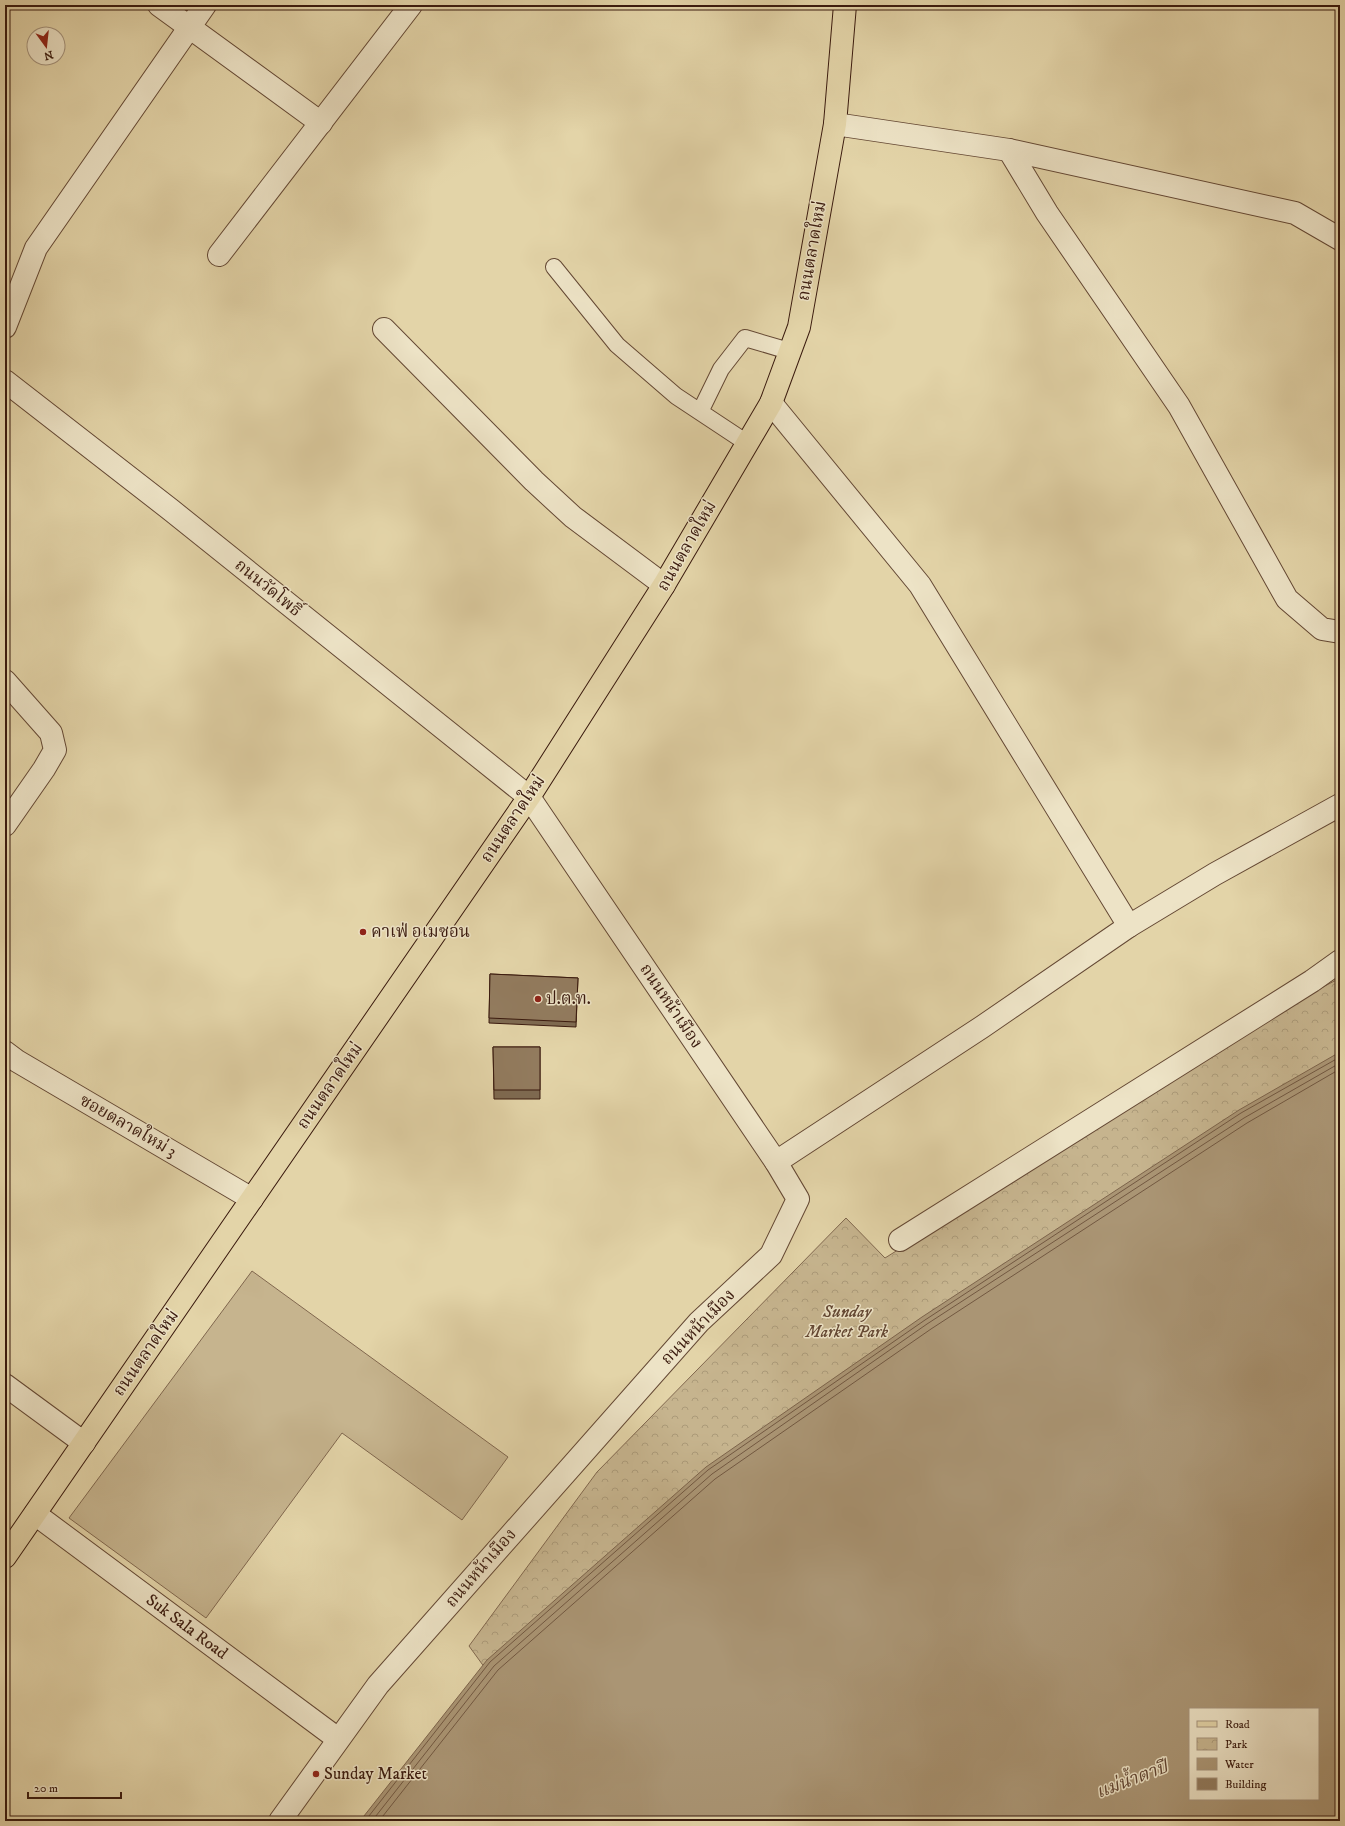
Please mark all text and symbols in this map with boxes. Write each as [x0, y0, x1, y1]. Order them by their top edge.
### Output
north arrow [26, 26, 66, 66]
text: N [42, 47, 55, 63]
street label: ถนนตลาดใหม่ [790, 199, 832, 303]
street label: ถนนตลาดใหม่ [650, 496, 722, 595]
street label: ถนนวัดโพธิ์ [230, 552, 309, 623]
street label: ถนนตลาดใหม่ [474, 770, 550, 867]
place label: คาเฟ่ อเมซอน [371, 921, 470, 943]
marker: คาเฟ่ อเมซอน [358, 927, 368, 937]
street label: ถนนหน้าเมือง [635, 959, 707, 1053]
place label: ป.ต.ท. [546, 988, 591, 1010]
marker: ป.ต.ท. [533, 994, 543, 1004]
street label: ถนนตลาดใหม่ [290, 1037, 368, 1134]
street label: ซอยตลาดใหม่ 3 [76, 1088, 181, 1163]
street label: ถนนหน้าเมือง [656, 1284, 740, 1370]
park label: Sunday Market Park [805, 1301, 889, 1343]
street label: ถนนตลาดใหม่ [106, 1304, 184, 1401]
street label: ถนนหน้าเมือง [441, 1524, 521, 1612]
street label: Suk Sala Road [141, 1589, 232, 1665]
legend [1189, 1708, 1319, 1800]
text: Road [1225, 1717, 1250, 1732]
text: Park [1225, 1737, 1247, 1752]
water label: แม่น้ำตาปี [1091, 1752, 1173, 1804]
text: Water [1224, 1757, 1254, 1772]
place label: Sunday Market [324, 1763, 428, 1785]
marker: Sunday Market [311, 1769, 321, 1779]
scale bar [28, 1774, 121, 1800]
text: Building [1225, 1777, 1266, 1792]
text: 20 m [34, 1781, 58, 1796]

